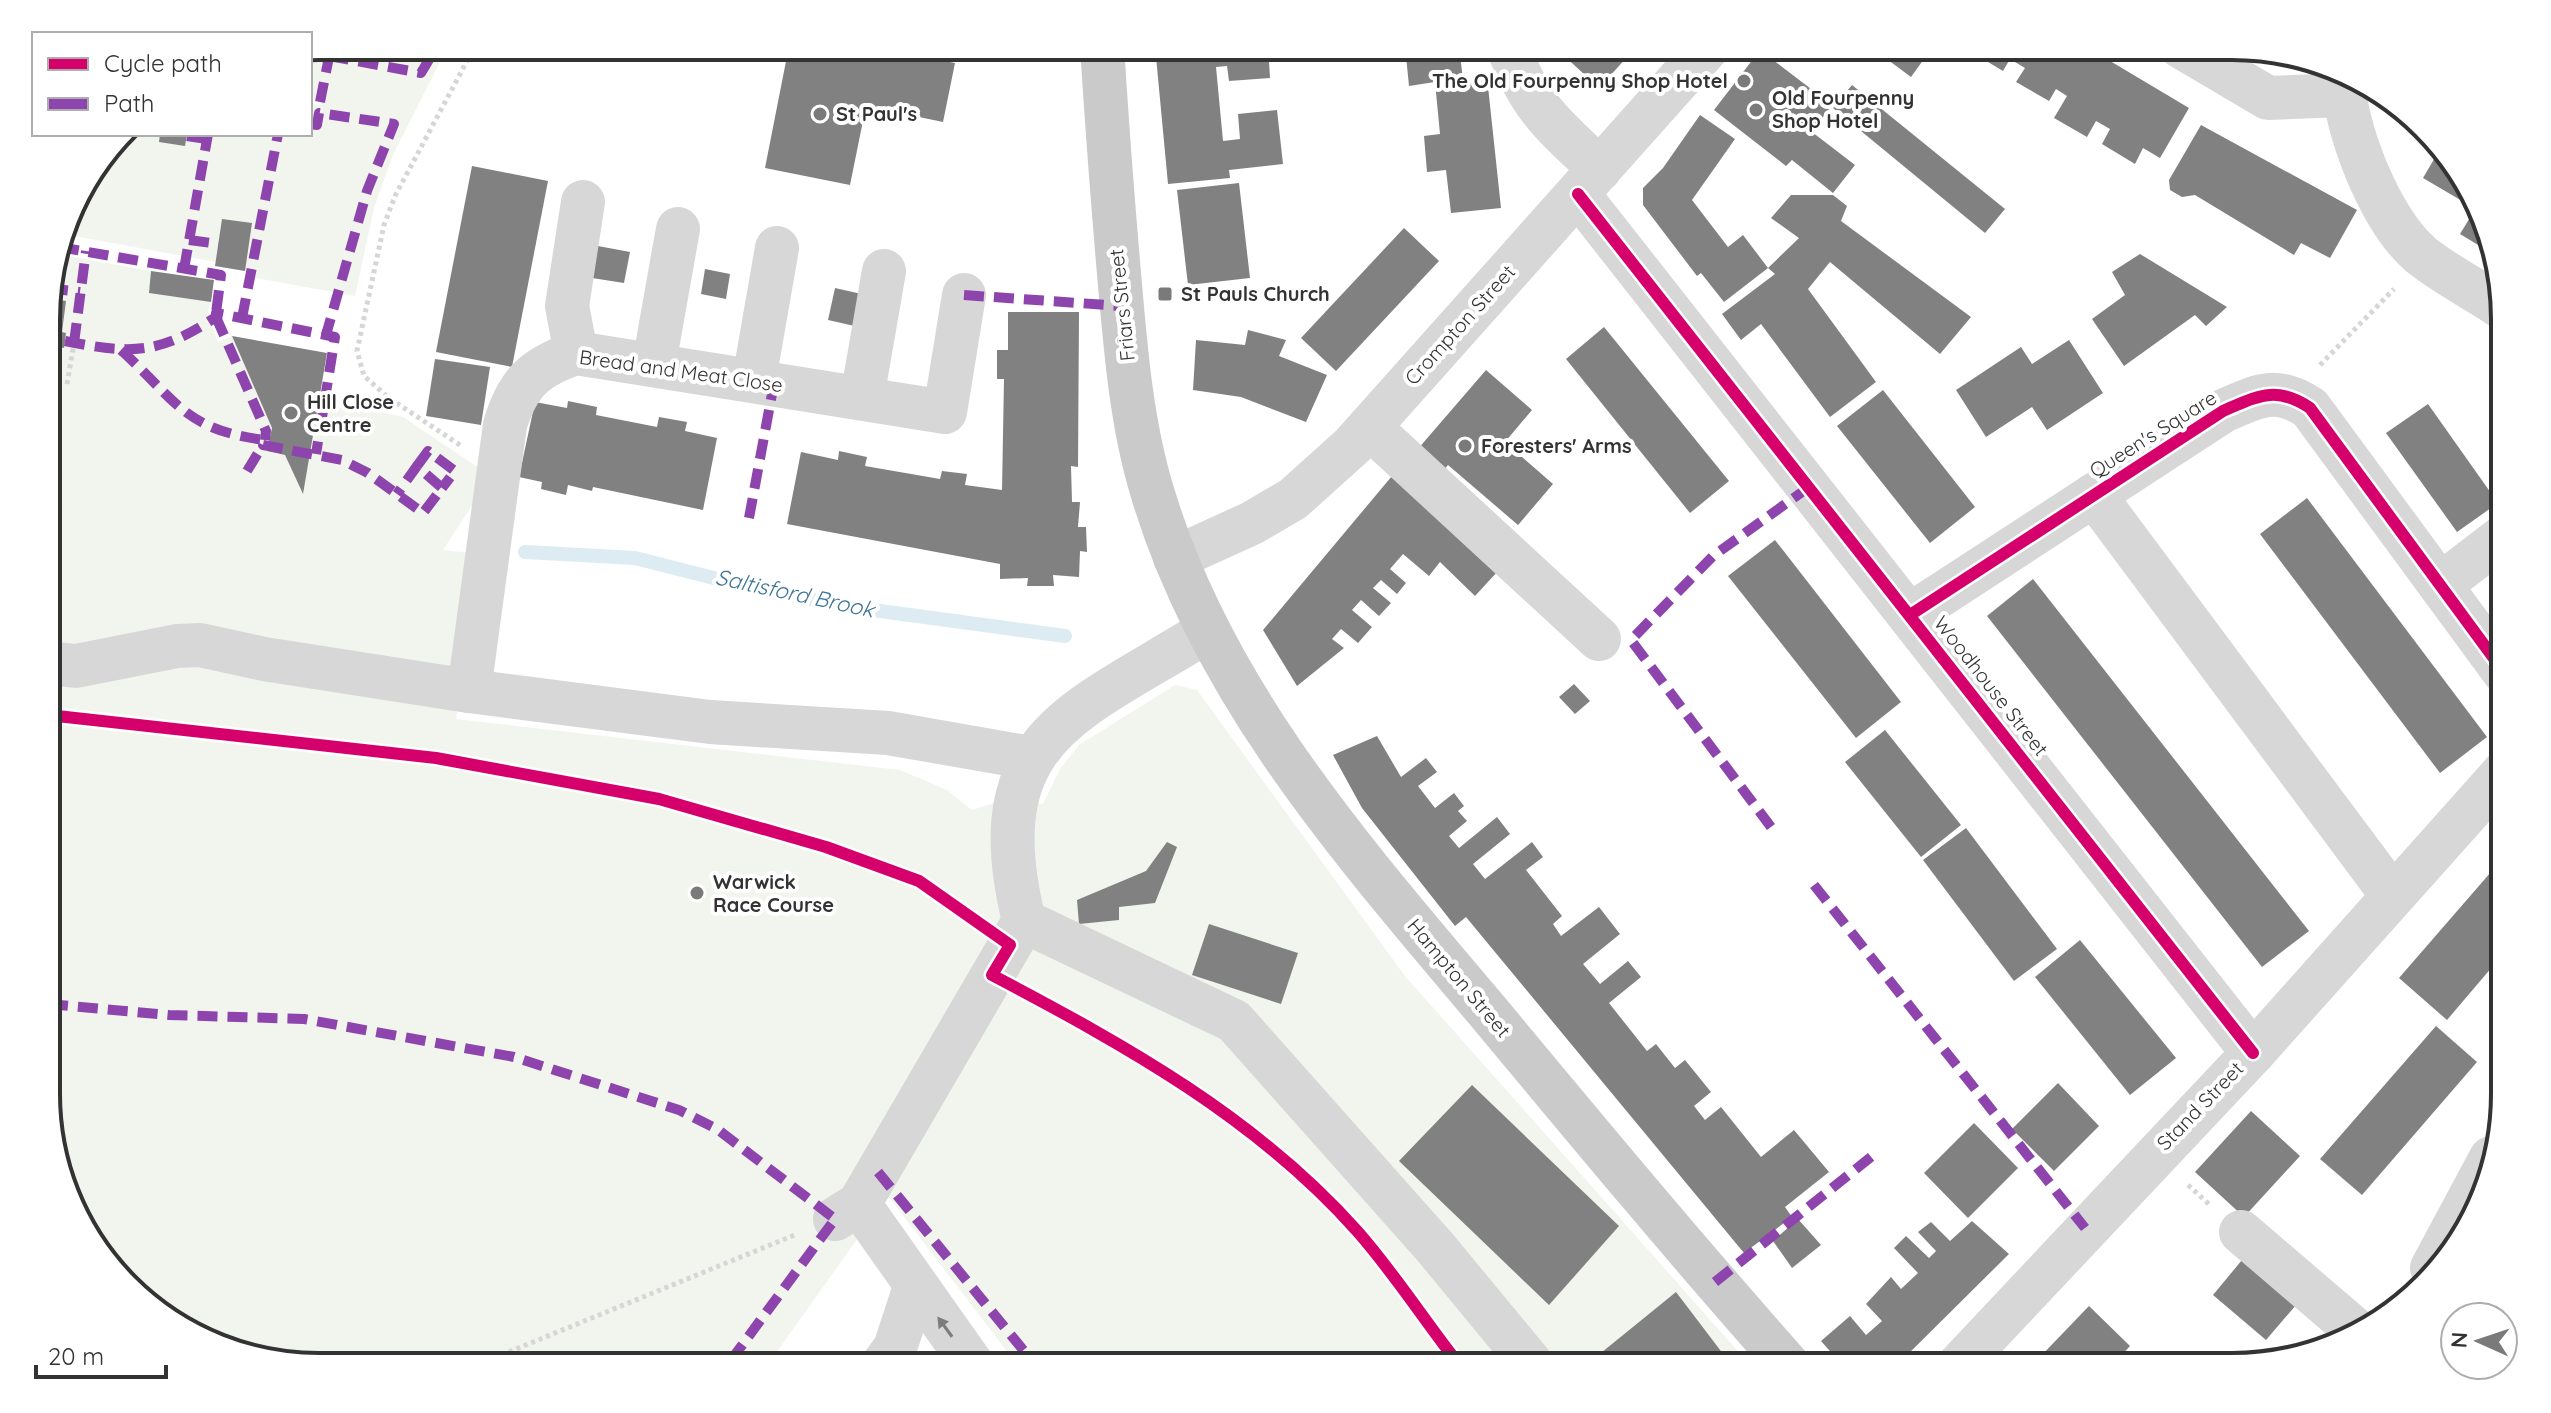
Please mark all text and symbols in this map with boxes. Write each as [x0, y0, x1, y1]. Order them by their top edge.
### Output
legend [32, 32, 312, 136]
text: Cycle path [104, 48, 222, 78]
place label: The Old Fourpenny Shop Hotel [1432, 68, 1728, 93]
marker: The Old Fourpenny Shop Hotel [1735, 72, 1753, 90]
place label: Old Fourpenny Shop Hotel [1772, 85, 1914, 133]
text: Path [104, 88, 155, 118]
place label: St Paul's [836, 101, 917, 126]
marker: Old Fourpenny Shop Hotel [1747, 101, 1765, 119]
marker: St Paul's [811, 105, 829, 123]
street label: Friars Street [1103, 248, 1140, 362]
street label: Crompton Street [1399, 259, 1520, 390]
place label: St Pauls Church [1181, 281, 1330, 306]
marker: St Pauls Church [1156, 285, 1174, 303]
street label: Bread and Meat Close [578, 344, 784, 397]
street label: Queen's Square [2085, 385, 2221, 483]
place label: Hill Close Centre [307, 389, 394, 437]
marker: Hill Close Centre [282, 404, 300, 422]
place label: Foresters' Arms [1481, 433, 1632, 458]
marker: Foresters' Arms [1456, 437, 1474, 455]
water label: Saltisford Brook [713, 563, 879, 624]
street label: Woodhouse Street [1929, 611, 2054, 761]
place label: Warwick Race Course [713, 869, 834, 917]
marker: Warwick Race Course [688, 884, 706, 902]
street label: Hampton Street [1402, 913, 1516, 1042]
street label: Stand Street [2151, 1056, 2248, 1155]
north arrow [2439, 1301, 2519, 1381]
one-way arrow [937, 1316, 953, 1337]
scale bar [36, 1329, 166, 1379]
text: N [2445, 1331, 2473, 1349]
text: 20 m [48, 1341, 104, 1371]

